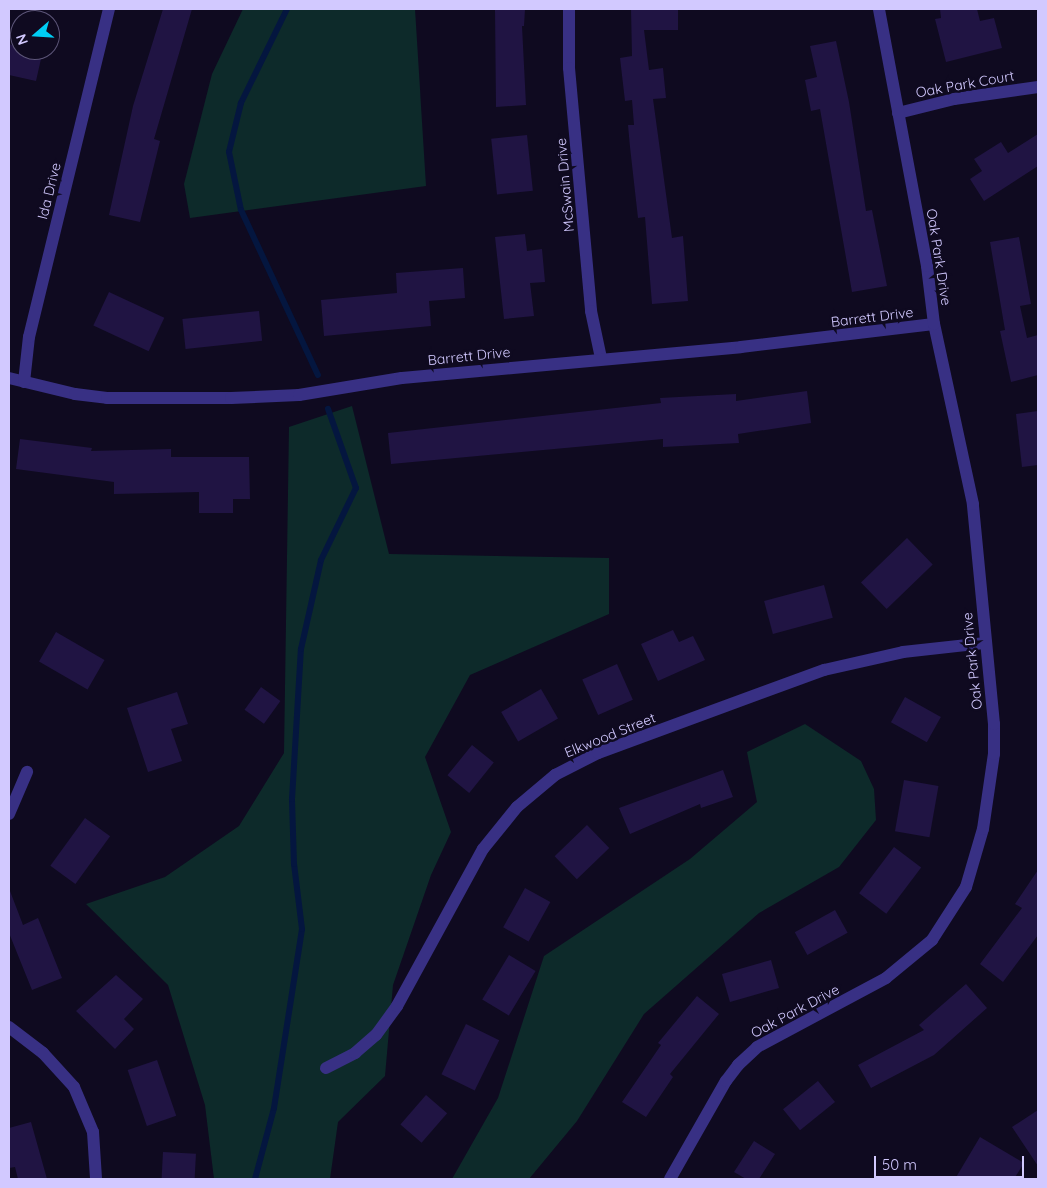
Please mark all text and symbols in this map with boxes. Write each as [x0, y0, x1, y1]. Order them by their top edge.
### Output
north arrow [10, 10, 60, 60]
text: N [12, 32, 32, 47]
street label: Oak Park Court [914, 67, 1016, 101]
street label: McSwain Drive [553, 137, 577, 233]
street label: Ida Drive [34, 161, 64, 221]
street label: Oak Park Drive [923, 207, 955, 307]
street label: Barrett Drive [830, 304, 914, 330]
street label: Barrett Drive [427, 343, 511, 369]
street label: Oak Park Drive [959, 612, 985, 710]
street label: Elkwood Street [562, 709, 658, 761]
street label: Oak Park Drive [748, 981, 842, 1041]
scale bar [877, 1146, 1027, 1178]
text: 50 m [882, 1155, 917, 1174]

